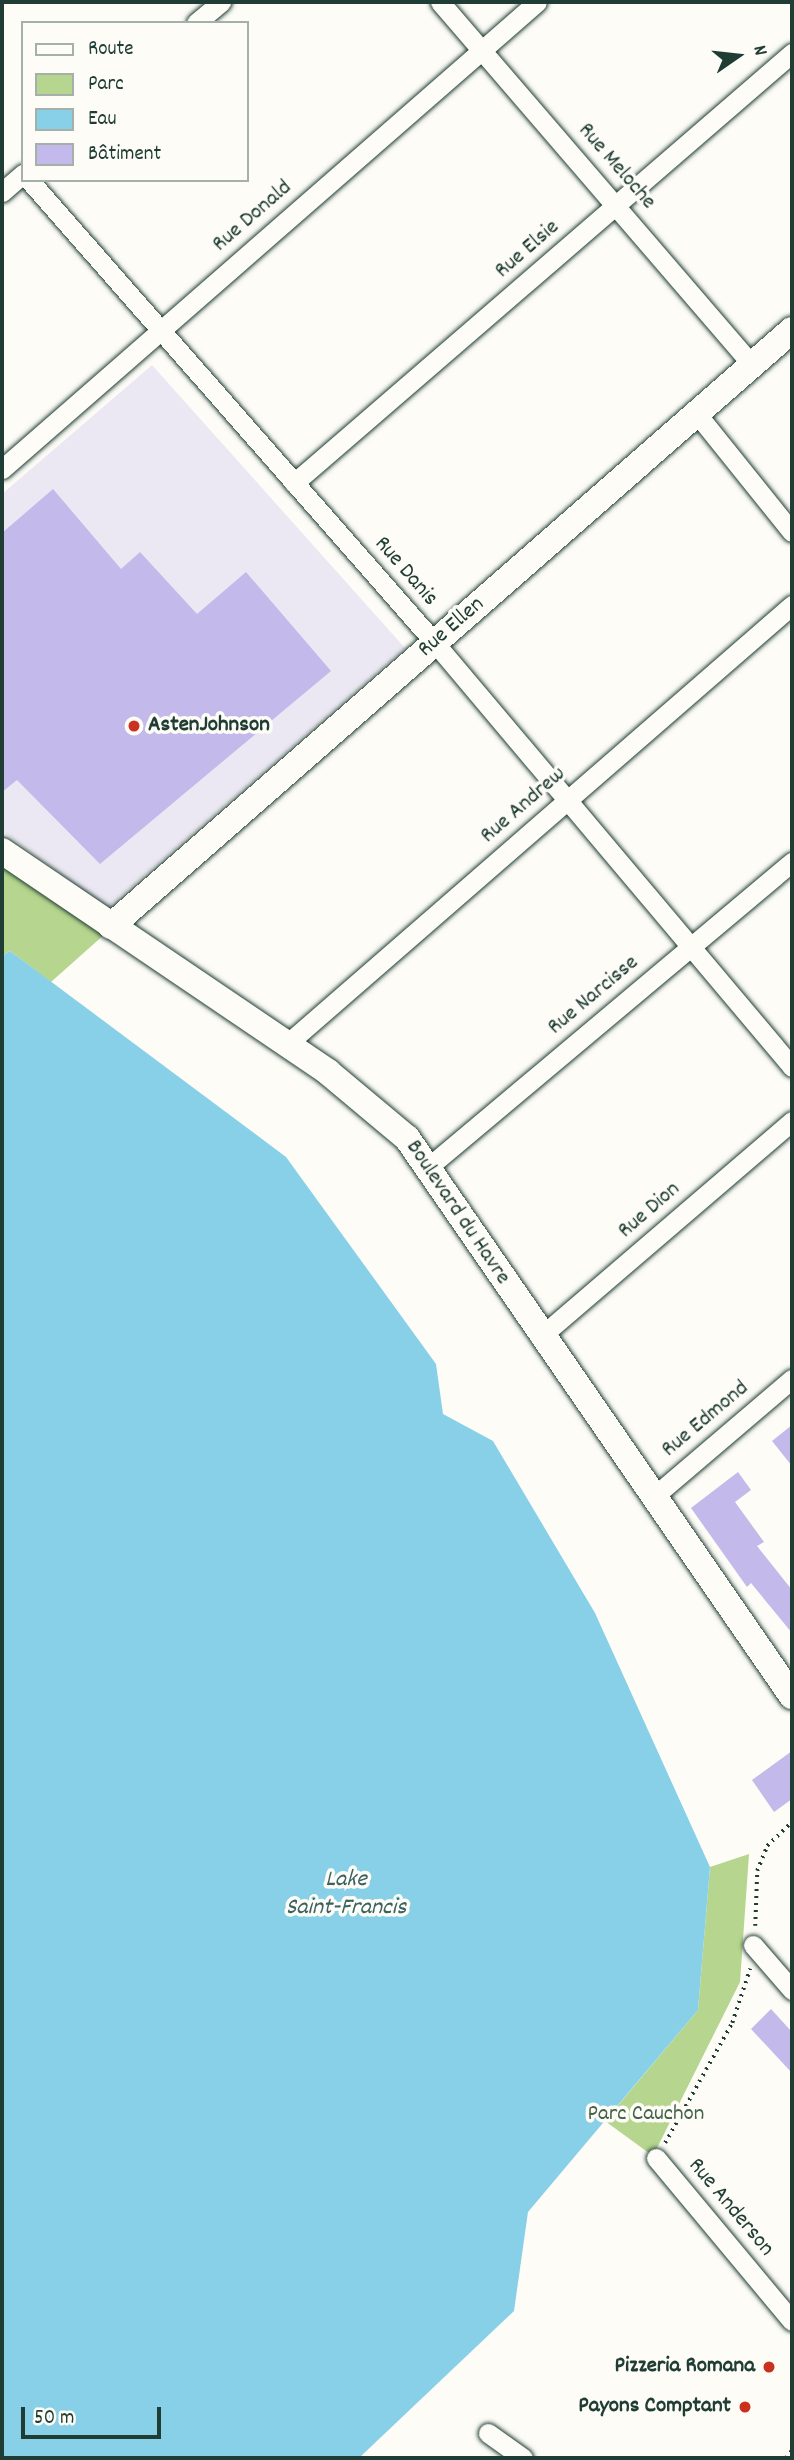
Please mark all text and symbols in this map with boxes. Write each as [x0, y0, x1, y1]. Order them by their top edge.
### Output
legend [21, 21, 248, 182]
north arrow [703, 21, 773, 91]
text: Route [88, 35, 134, 65]
text: N [745, 43, 773, 59]
text: Parc [88, 70, 124, 100]
text: Eau [88, 105, 116, 135]
street label: Rue Meloche [571, 118, 661, 216]
text: Bâtiment [88, 140, 161, 170]
street label: Rue Donald [208, 175, 298, 259]
street label: Rue Elsie [490, 215, 566, 285]
street label: Rue Danis [367, 531, 443, 613]
street label: Rue Ellen [413, 592, 491, 664]
place label: AstenJohnson [148, 712, 270, 740]
marker: AstenJohnson [126, 718, 142, 734]
street label: Rue Andrew [476, 761, 572, 851]
street label: Rue Narcisse [543, 950, 645, 1042]
street label: Boulevard du Havre [398, 1135, 516, 1291]
street label: Rue Dion [613, 1176, 687, 1246]
street label: Rue Edmond [657, 1376, 755, 1464]
water label: Lake Saint-Francis [286, 1867, 406, 1923]
park label: Parc Cauchon [588, 2101, 704, 2129]
street label: Rue Anderson [681, 2153, 779, 2263]
place label: Pizzeria Romana [615, 2353, 755, 2381]
marker: Pizzeria Romana [761, 2359, 777, 2375]
place label: Payons Comptant [578, 2393, 731, 2421]
scale bar [24, 2394, 164, 2438]
marker: Payons Comptant [737, 2399, 753, 2415]
text: 50 m [34, 2404, 74, 2434]

